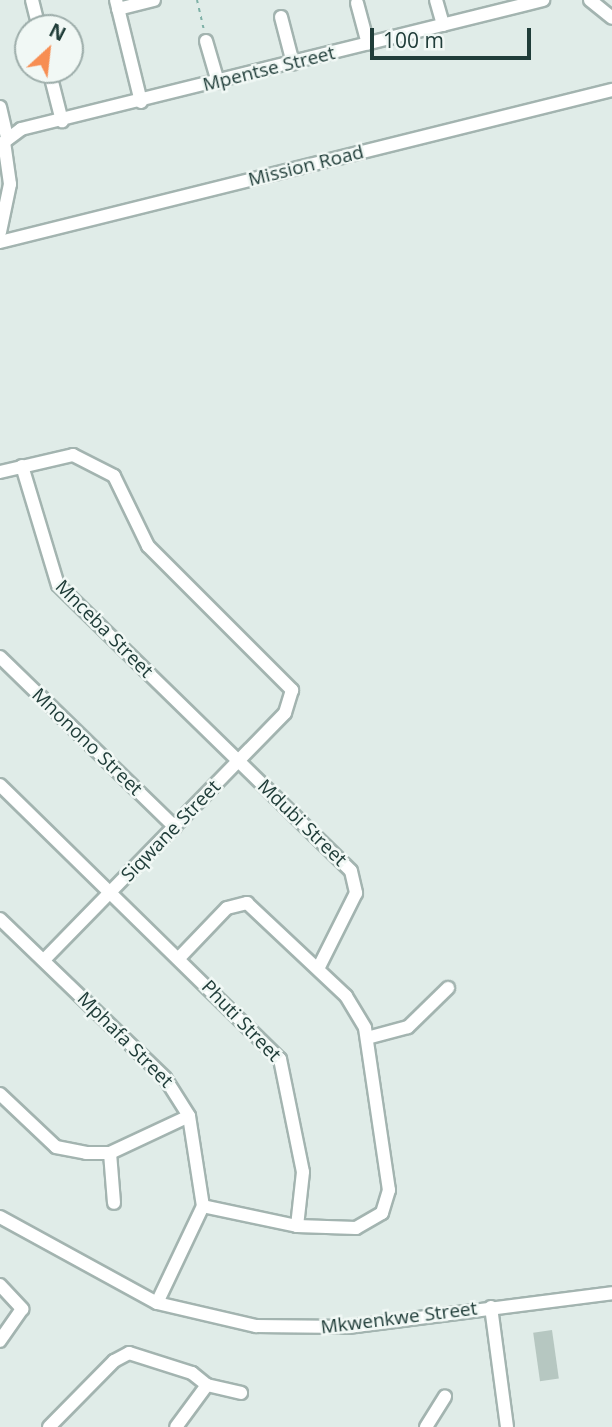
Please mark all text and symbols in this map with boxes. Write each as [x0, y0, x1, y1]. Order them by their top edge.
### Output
north arrow [14, 14, 84, 84]
scale bar [374, 14, 535, 58]
text: N [45, 17, 70, 47]
text: 100 m [383, 26, 444, 54]
street label: Mpentse Street [200, 42, 338, 96]
street label: Mission Road [246, 141, 366, 191]
street label: Mnceba Street [50, 575, 158, 683]
street label: Mnonono Street [27, 684, 147, 800]
street label: Siqwane Street [117, 775, 225, 887]
street label: Mdubi Street [253, 775, 351, 871]
street label: Phuti Street [197, 976, 285, 1066]
street label: Mphafa Street [72, 987, 178, 1093]
street label: Mkwenkwe Street [319, 1297, 479, 1339]

